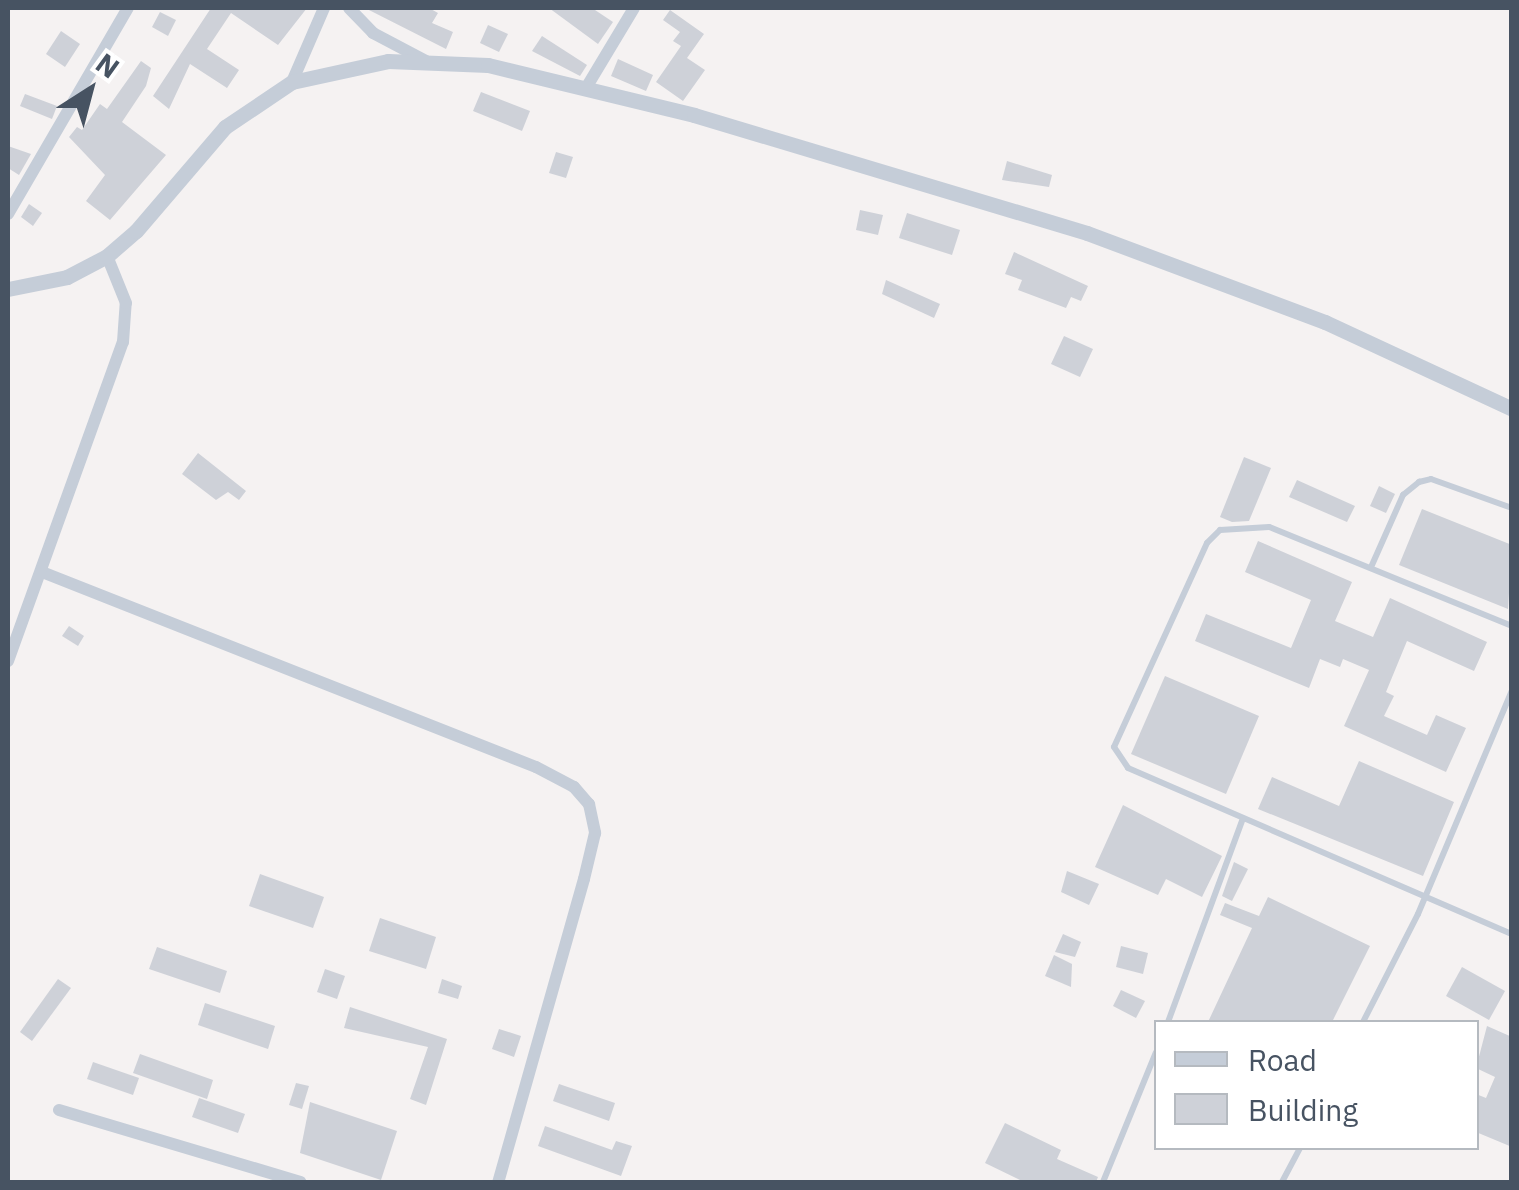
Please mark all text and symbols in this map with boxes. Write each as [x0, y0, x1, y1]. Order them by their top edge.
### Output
north arrow [40, 40, 140, 140]
text: N [89, 44, 127, 86]
legend [1154, 1020, 1479, 1150]
text: Road [1248, 1040, 1317, 1079]
text: Building [1248, 1090, 1358, 1129]

